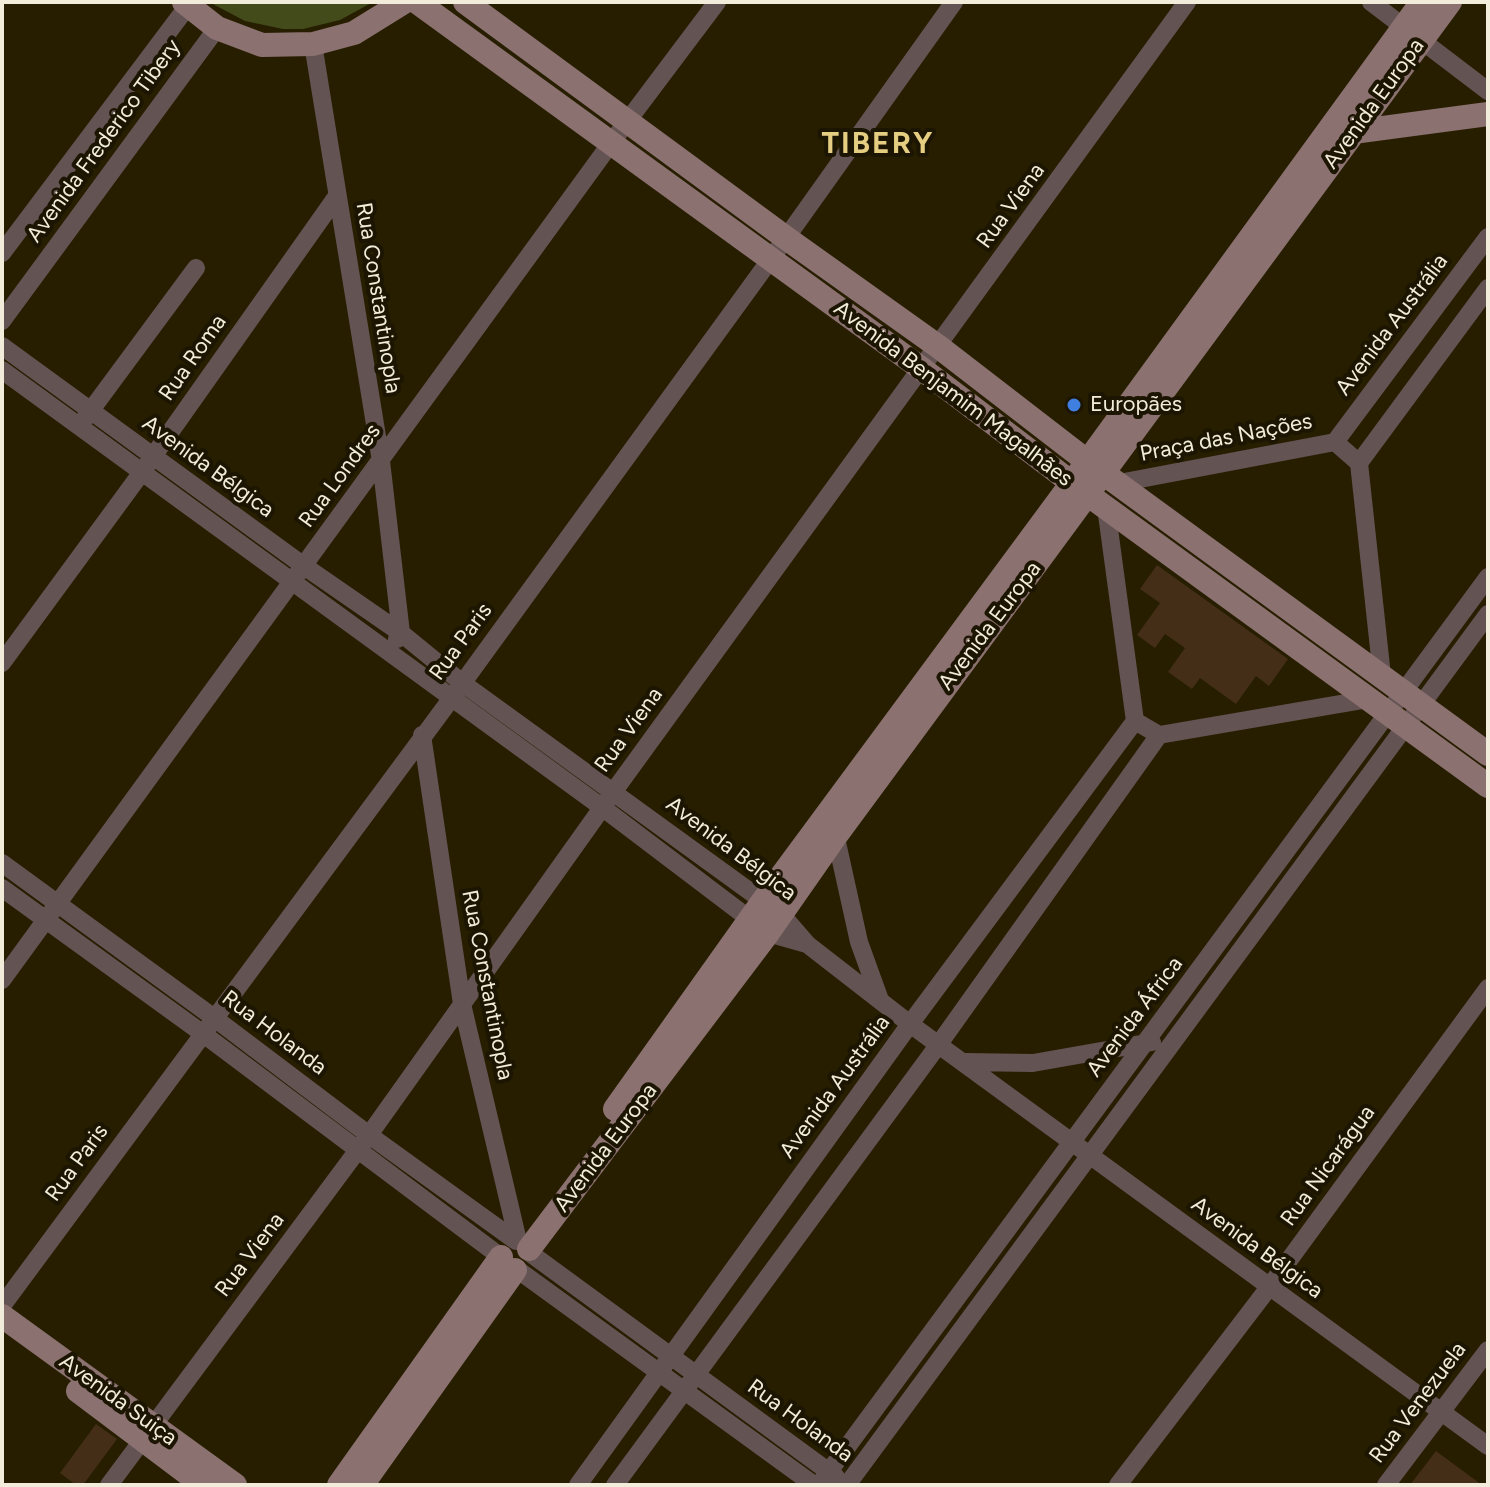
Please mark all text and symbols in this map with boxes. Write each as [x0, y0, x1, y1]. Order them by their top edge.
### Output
street label: Avenida Frederico Tibery [21, 34, 187, 248]
street label: Avenida Europa [1318, 34, 1430, 174]
district label: TIBERY [822, 126, 934, 162]
street label: Rua Viena [971, 158, 1051, 254]
street label: Rua Constantinopla [350, 201, 406, 395]
street label: Avenida Austrália [1330, 249, 1454, 401]
street label: Avenida Benjamim Magalhães [828, 296, 1078, 492]
street label: Rua Roma [154, 310, 232, 406]
place label: Europães [1090, 392, 1182, 418]
marker: Europães [1065, 396, 1083, 414]
street label: Praça das Nações [1138, 408, 1314, 468]
street label: Avenida Bélgica [137, 410, 279, 524]
street label: Rua Londres [294, 419, 386, 533]
street label: Avenida Europa [933, 556, 1047, 696]
street label: Rua Paris [424, 598, 498, 686]
street label: Rua Viena [589, 682, 669, 778]
street label: Avenida Bélgica [661, 791, 801, 907]
street label: Rua Constantinopla [456, 888, 518, 1082]
street label: Avenida África [1081, 952, 1189, 1082]
street label: Rua Holanda [216, 985, 332, 1081]
street label: Avenida Austrália [774, 1010, 896, 1164]
street label: Avenida Europa [549, 1078, 663, 1218]
street label: Rua Nicarágua [1275, 1100, 1381, 1232]
street label: Rua Paris [40, 1119, 114, 1207]
street label: Avenida Bélgica [1186, 1191, 1328, 1305]
street label: Rua Viena [210, 1208, 290, 1302]
street label: Rua Venezuela [1364, 1337, 1472, 1469]
street label: Avenida Suiça [54, 1349, 182, 1451]
street label: Rua Holanda [742, 1374, 858, 1468]

